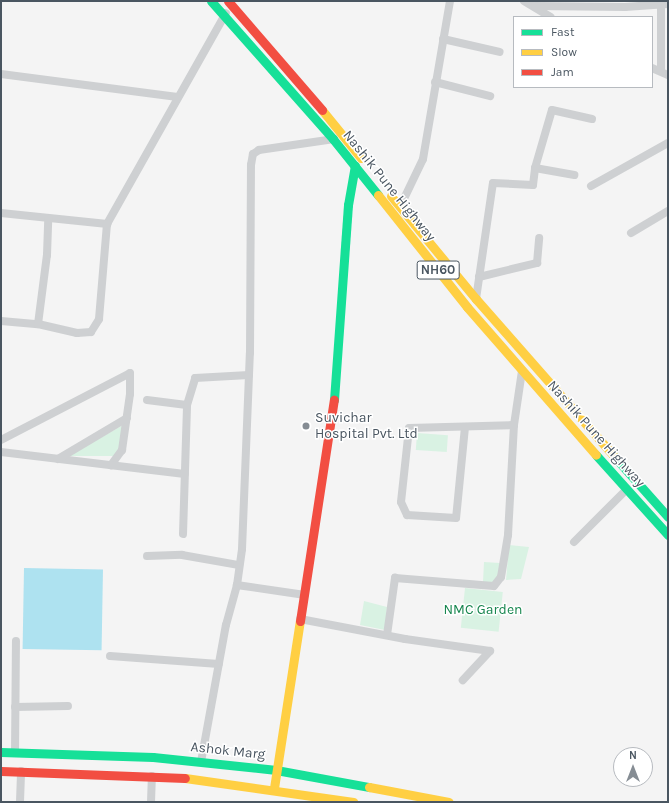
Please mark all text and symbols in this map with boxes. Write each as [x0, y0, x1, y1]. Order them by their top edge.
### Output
legend [513, 16, 653, 88]
text: Fast [551, 25, 574, 39]
text: Slow [551, 45, 577, 59]
text: Jam [551, 65, 574, 79]
street label: Nashik Pune Highway [339, 127, 439, 245]
road number: NH60 [416, 259, 460, 281]
street label: Nashik Pune Highway [544, 377, 648, 491]
place label: Suvichar Hospital Pvt. Ltd [315, 410, 418, 442]
marker: Suvichar Hospital Pvt. Ltd [300, 420, 312, 432]
park label: NMC Garden [443, 602, 523, 618]
street label: Ashok Marg [190, 739, 266, 763]
north arrow [613, 747, 653, 787]
text: N [629, 749, 637, 762]

